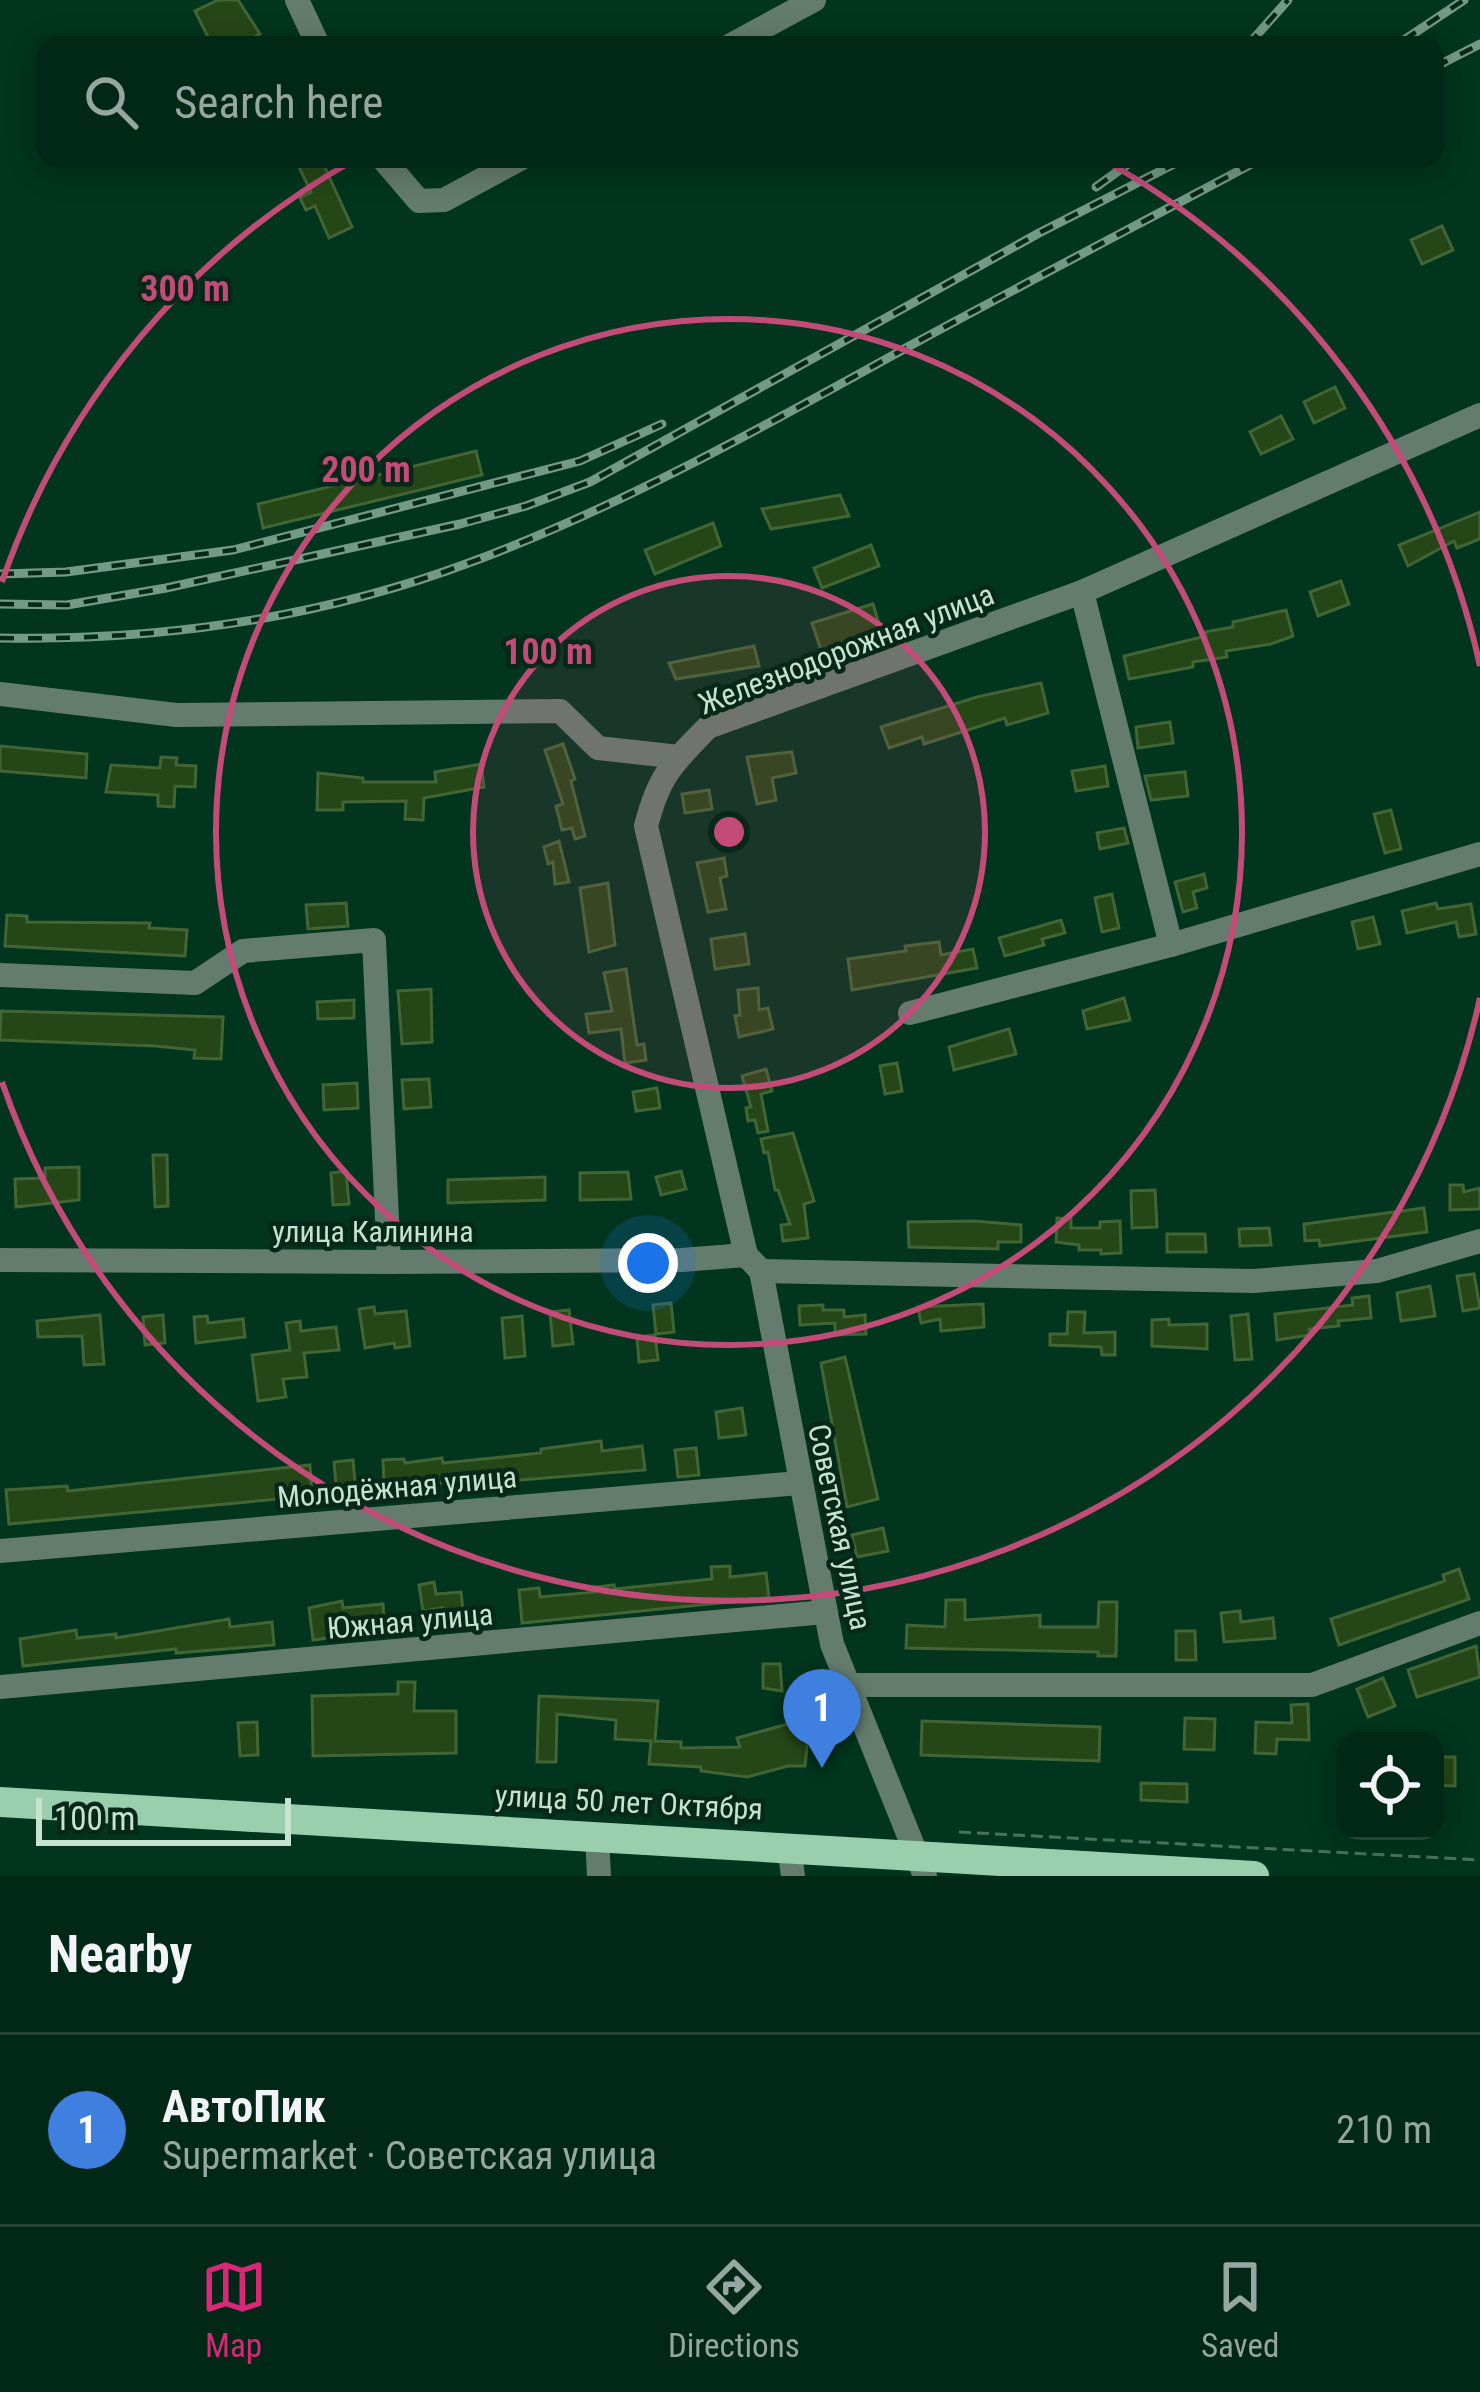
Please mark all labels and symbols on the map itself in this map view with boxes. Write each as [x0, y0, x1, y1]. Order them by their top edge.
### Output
text: 300 m [140, 268, 230, 310]
text: 200 m [321, 449, 411, 491]
street label: Железнодорожная улица [693, 576, 999, 722]
text: 100 m [503, 631, 593, 673]
centre of rings [708, 811, 750, 853]
street label: улица Калинина [272, 1214, 474, 1249]
your location [618, 1233, 678, 1293]
street label: Советская улица [801, 1421, 879, 1633]
street label: Молодёжная улица [276, 1459, 518, 1515]
street label: Южная улица [326, 1596, 494, 1646]
pin: 1 [783, 1669, 861, 1768]
street label: улица 50 лет Октября [494, 1778, 764, 1826]
scale bar [36, 1792, 291, 1845]

